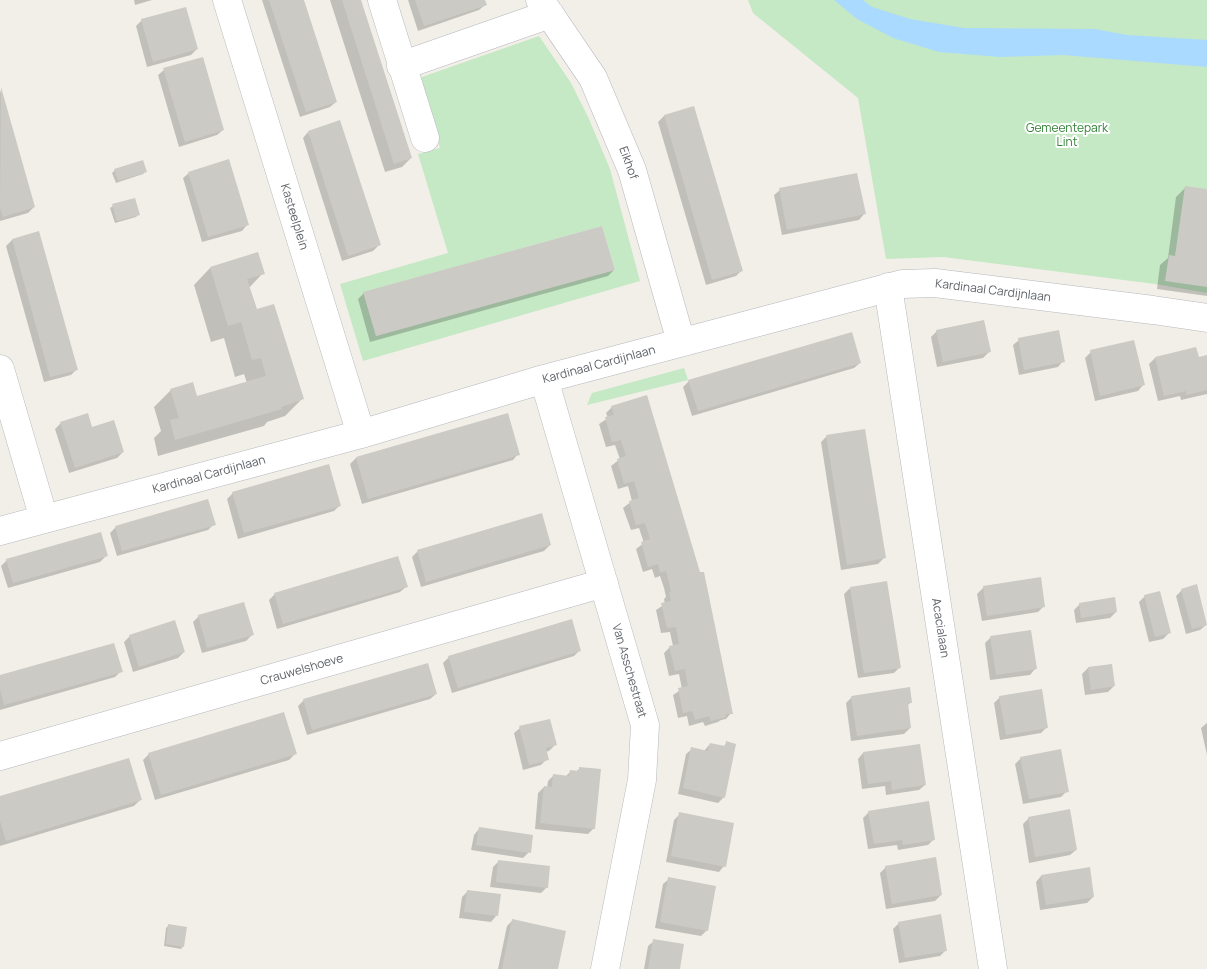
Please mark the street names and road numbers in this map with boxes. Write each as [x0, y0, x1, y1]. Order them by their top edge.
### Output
street label: Eikhof [615, 145, 641, 181]
street label: Kasteelplein [277, 182, 311, 252]
street label: Kardinaal Cardijnlaan [934, 277, 1052, 305]
street label: Kardinaal Cardijnlaan [541, 343, 657, 387]
street label: Kardinaal Cardijnlaan [151, 453, 267, 497]
street label: Acacialaan [928, 597, 952, 659]
street label: Van Asschestraat [609, 622, 649, 720]
street label: Crauwelshoeve [259, 651, 345, 689]

